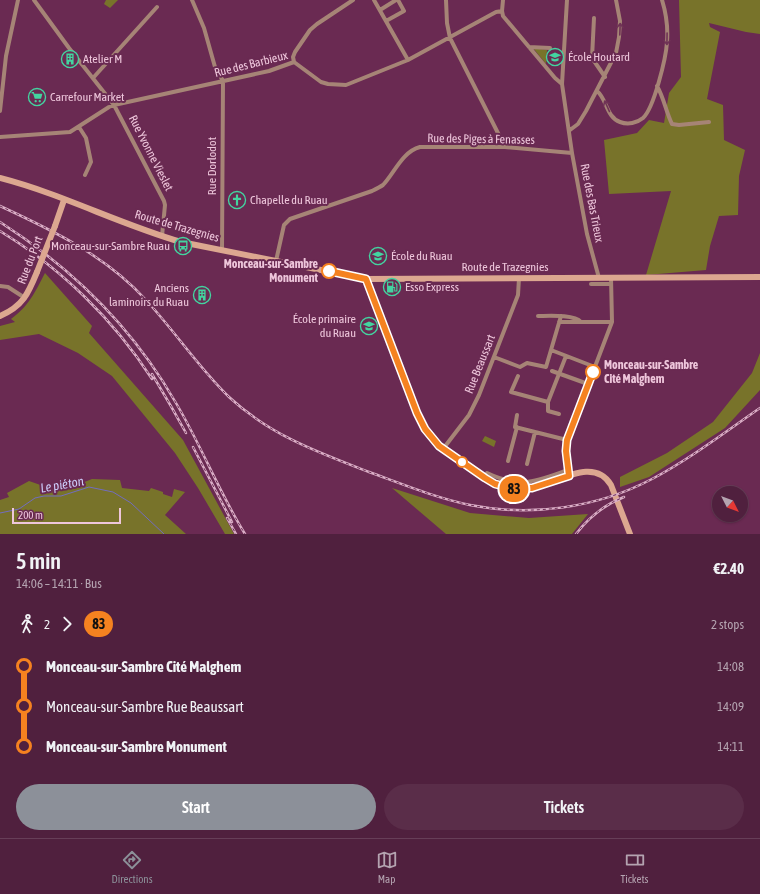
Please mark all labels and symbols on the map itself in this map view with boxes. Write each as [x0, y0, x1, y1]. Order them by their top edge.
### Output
one-way arrow [616, 23, 624, 36]
one-way arrow [663, 32, 671, 45]
school or university icon: École Houtard [545, 47, 565, 67]
street label: Rue des Barbieux [213, 48, 289, 80]
building icon: Atelier M [60, 49, 80, 69]
place label: École Houtard [568, 50, 630, 64]
place label: Atelier M [83, 52, 122, 66]
supermarket icon: Carrefour Market [27, 87, 47, 107]
place label: Carrefour Market [50, 90, 125, 104]
one-way arrow [602, 100, 610, 112]
street label: Rue Yvonne Vieslet [126, 113, 176, 194]
street label: Rue des Piges à Fenasses [427, 131, 535, 147]
street label: Rue Dorlodot [205, 136, 219, 195]
street label: Rue des Bas Trieux [577, 162, 607, 244]
church icon: Chapelle du Ruau [227, 190, 247, 210]
place label: Chapelle du Ruau [250, 193, 328, 207]
street label: Route de Trazegnies [133, 207, 221, 245]
street label: Rue du Port [14, 234, 46, 286]
bus stop icon: Monceau-sur-Sambre Ruau [173, 236, 193, 256]
place label: Monceau-sur-Sambre Ruau [51, 239, 170, 253]
school or university icon: École du Ruau [368, 246, 388, 266]
place label: École du Ruau [391, 249, 453, 263]
place label: Monceau-sur-Sambre Monument [224, 257, 319, 285]
street label: Route de Trazegnies [461, 260, 549, 274]
marker: Monceau-sur-Sambre Monument [321, 263, 337, 279]
fuel station icon: Esso Express [382, 277, 402, 297]
place label: Esso Express [405, 280, 459, 294]
place label: Anciens laminoirs du Ruau [109, 281, 189, 309]
building icon: Anciens laminoirs du Ruau [192, 285, 212, 305]
place label: École primaire du Ruau [293, 312, 356, 340]
school or university icon: École primaire du Ruau [359, 316, 379, 336]
street label: Rue Beaussart [462, 332, 498, 396]
place label: Monceau-sur-Sambre Cité Malghem [604, 358, 699, 386]
marker: Monceau-sur-Sambre Cité Malghem [585, 364, 601, 380]
unlabelled marker [456, 456, 468, 468]
water label: Le piéton [39, 473, 86, 496]
line badge: 83 [496, 476, 532, 502]
north arrow [712, 486, 748, 522]
scale bar [12, 506, 121, 525]

